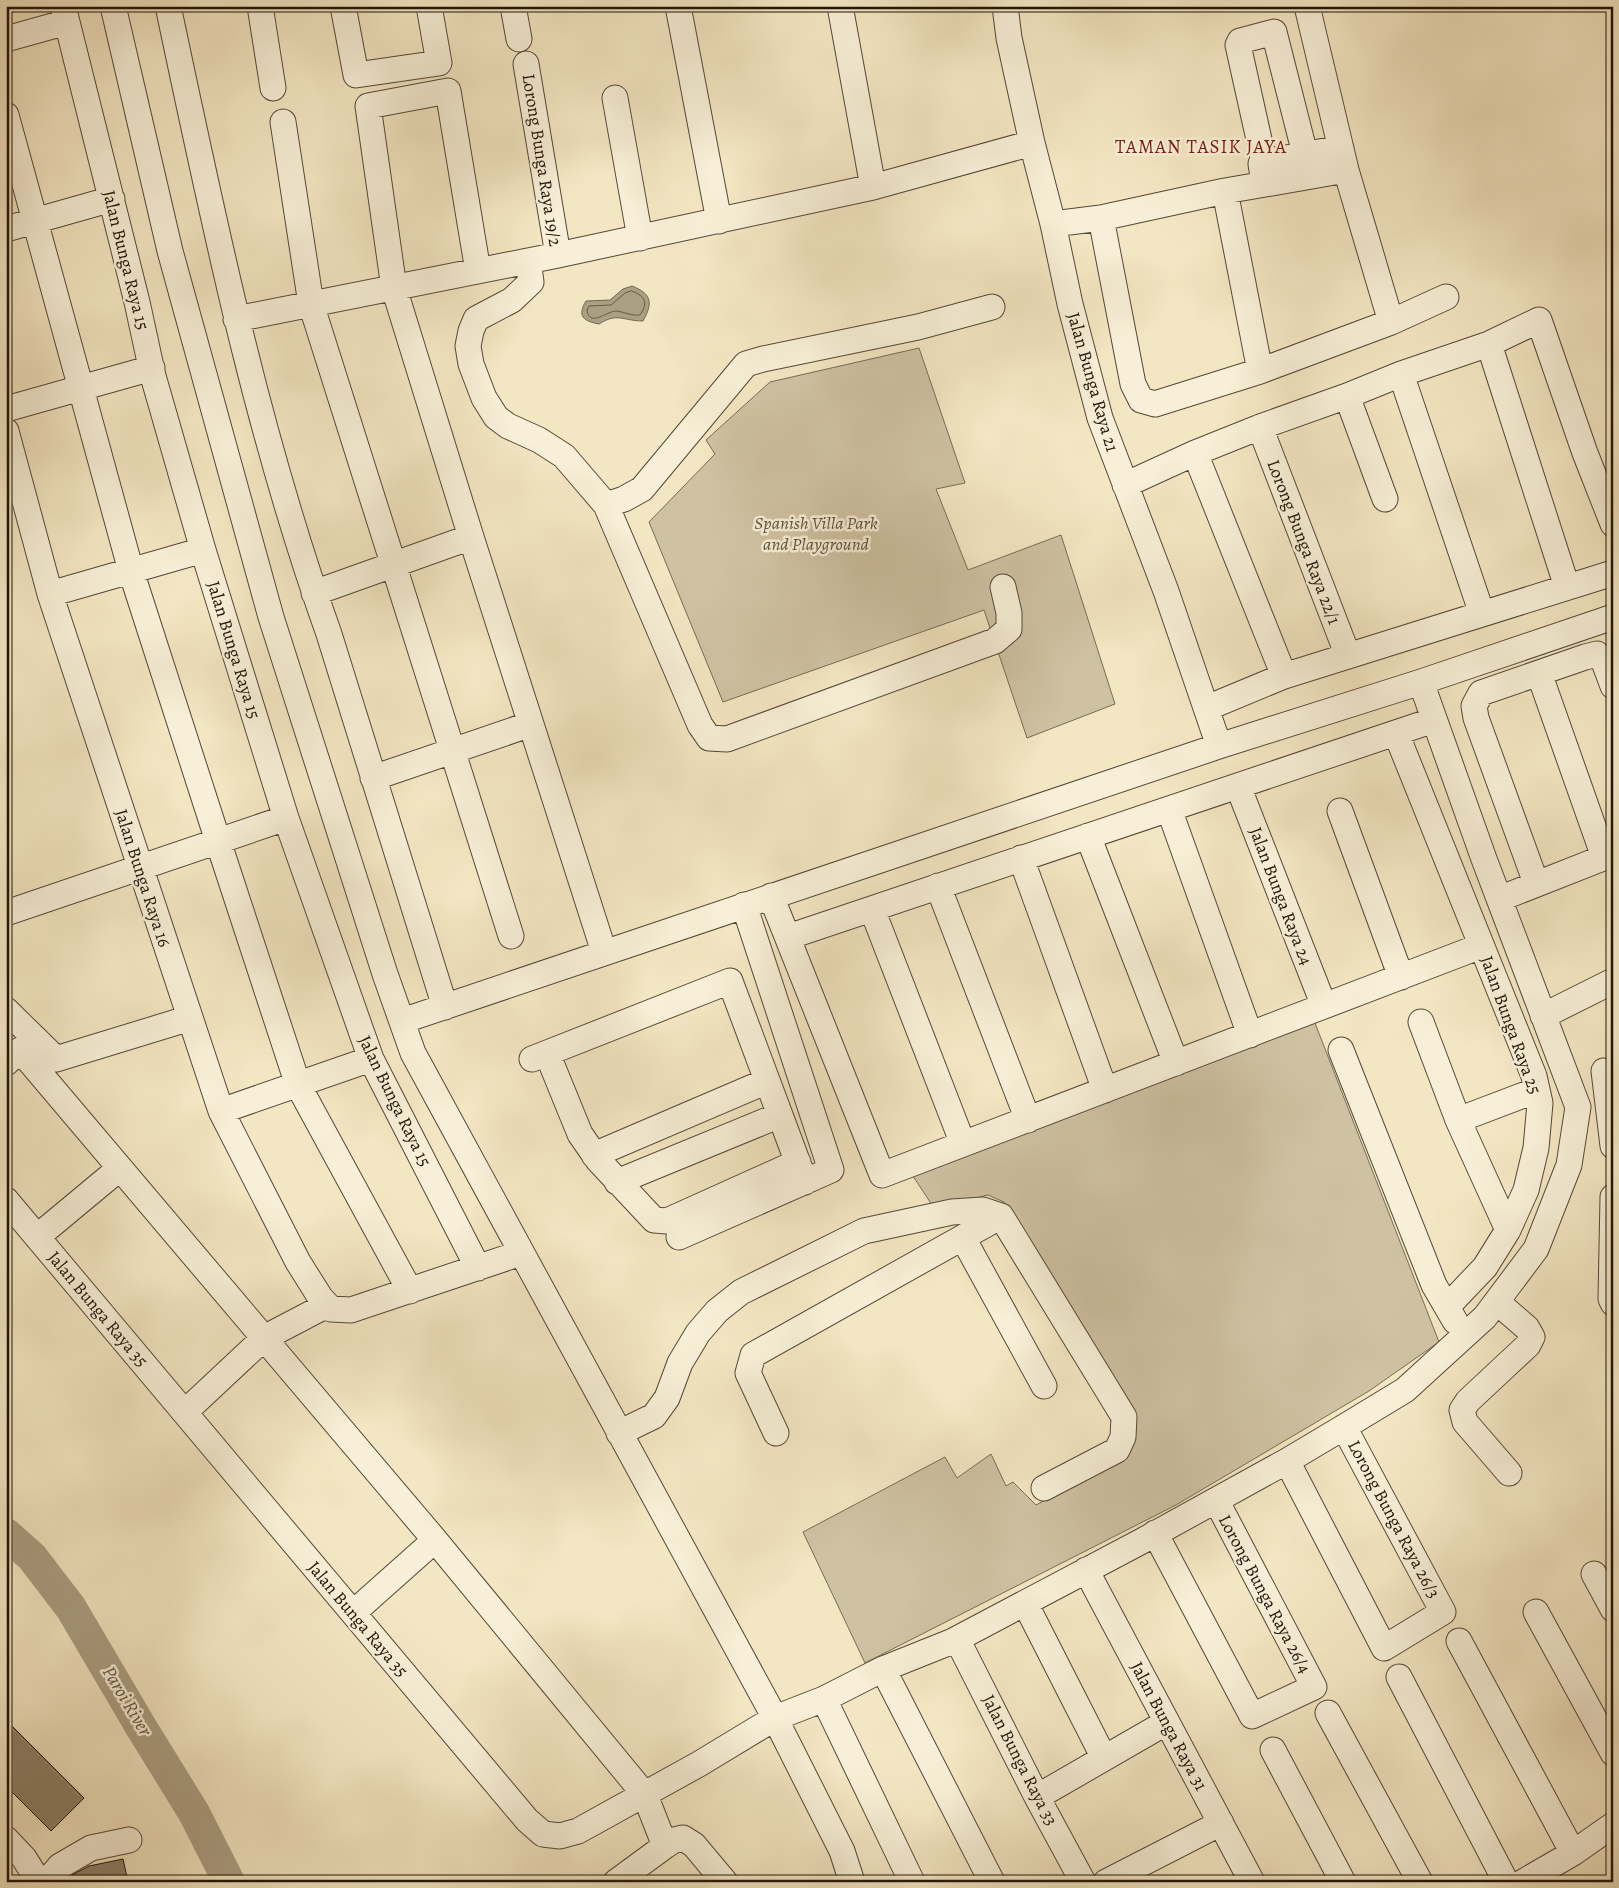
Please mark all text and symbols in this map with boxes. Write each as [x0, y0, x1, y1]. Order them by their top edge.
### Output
street label: Lorong Bunga Raya 19/2 [516, 72, 568, 248]
district label: TAMAN TASIK JAYA [1115, 134, 1287, 160]
street label: Jalan Bunga Raya 15 [97, 188, 155, 332]
street label: Jalan Bunga Raya 21 [1062, 309, 1124, 455]
street label: Lorong Bunga Raya 22/1 [1261, 456, 1347, 628]
park label: Spanish Villa Park and Playground [754, 511, 878, 556]
street label: Jalan Bunga Raya 15 [202, 578, 266, 722]
street label: Jalan Bunga Raya 16 [109, 806, 177, 950]
street label: Jalan Bunga Raya 24 [1244, 823, 1318, 969]
street label: Jalan Bunga Raya 25 [1475, 952, 1547, 1098]
street label: Jalan Bunga Raya 15 [353, 1031, 437, 1171]
street label: Jalan Bunga Raya 35 [42, 1246, 154, 1372]
street label: Lorong Bunga Raya 26/3 [1342, 1436, 1446, 1602]
street label: Lorong Bunga Raya 26/4 [1213, 1510, 1317, 1678]
street label: Jalan Bunga Raya 35 [302, 1556, 414, 1682]
street label: Jalan Bunga Raya 31 [1125, 1657, 1213, 1795]
water label: Paroi River [96, 1661, 159, 1742]
street label: Jalan Bunga Raya 33 [977, 1690, 1063, 1830]

